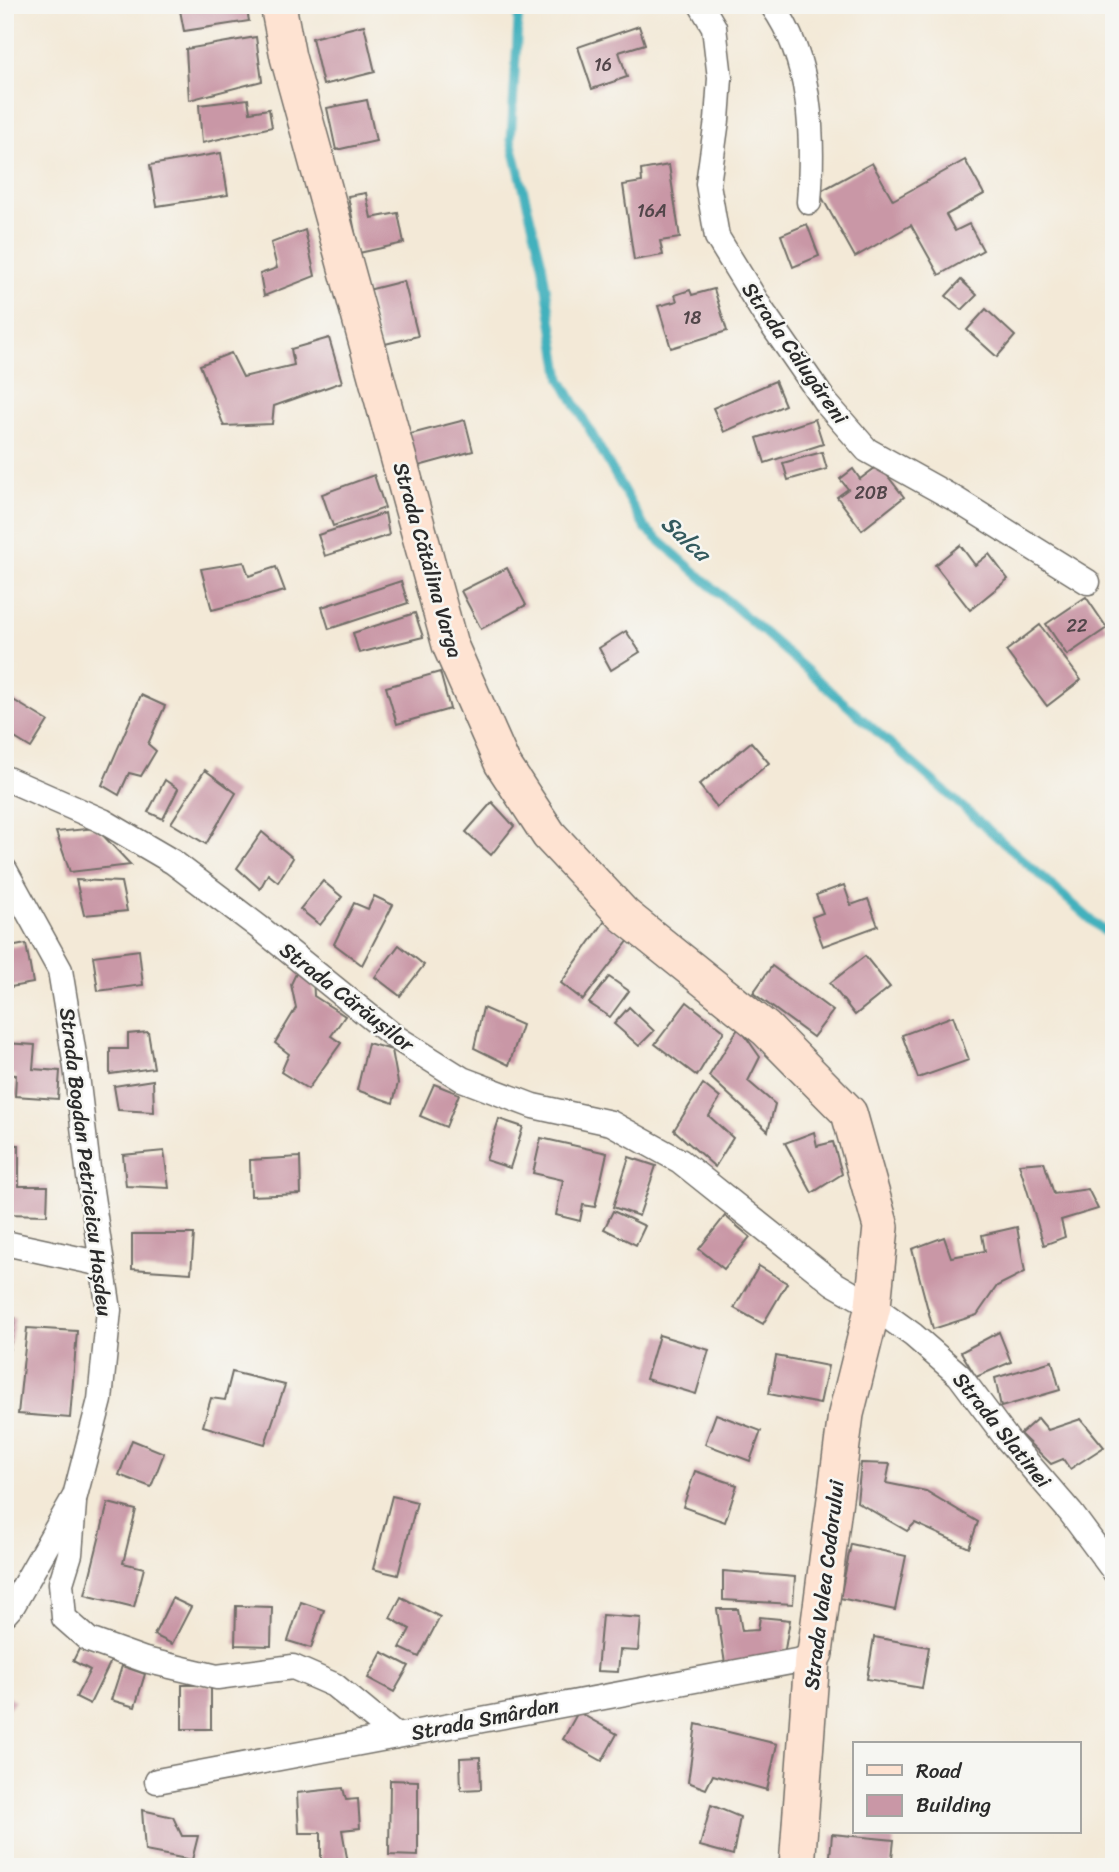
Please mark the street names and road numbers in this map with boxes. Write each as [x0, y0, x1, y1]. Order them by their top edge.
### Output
street label: Strada Călugăreni [732, 274, 859, 433]
street label: Strada Cătălina Varga [382, 457, 474, 663]
street label: Strada Cărăușilor [271, 932, 424, 1063]
street label: Strada Bogdan Petriceicu Hașdeu [48, 1005, 124, 1319]
street label: Strada Slatinei [943, 1363, 1062, 1498]
street label: Strada Valea Codorului [792, 1477, 856, 1692]
street label: Strada Smârdan [408, 1686, 562, 1752]

